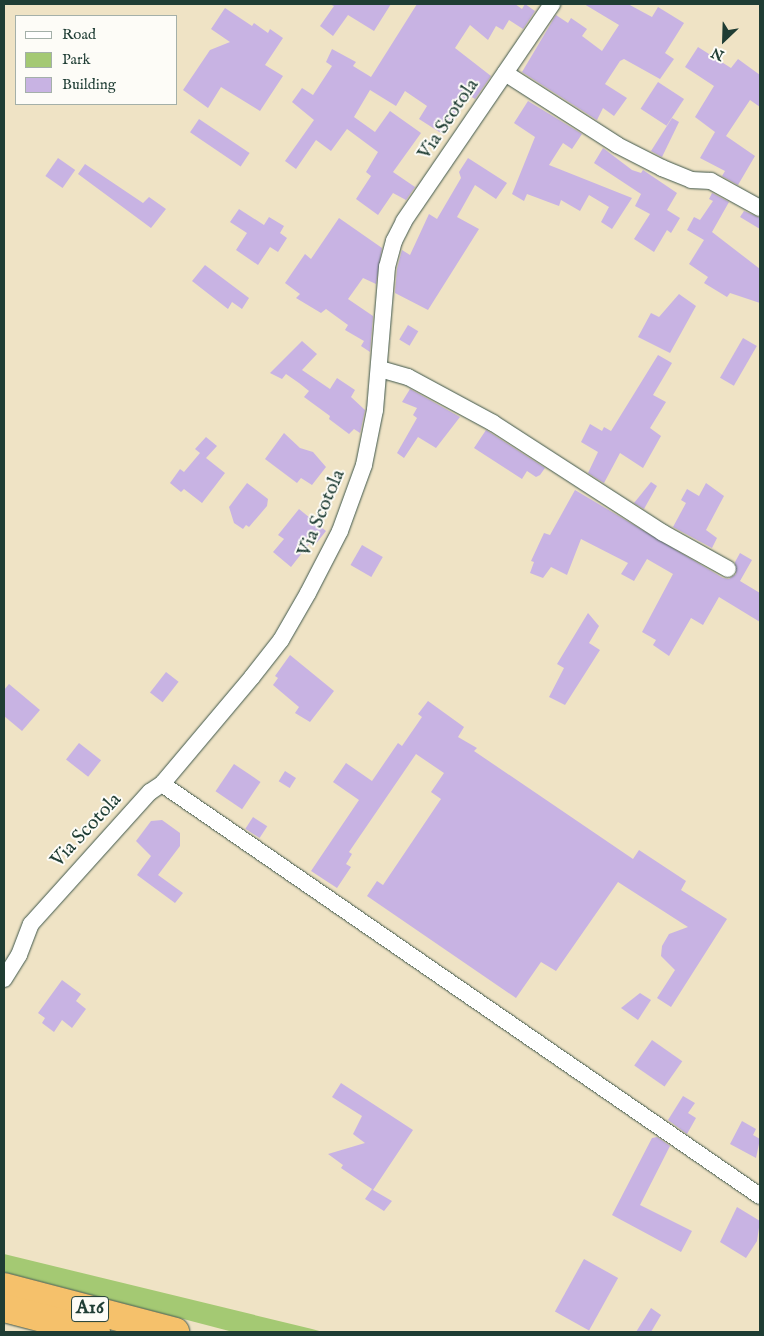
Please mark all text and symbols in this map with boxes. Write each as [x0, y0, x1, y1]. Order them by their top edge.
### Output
legend [15, 15, 178, 105]
north arrow [699, 15, 749, 65]
text: Road [62, 25, 96, 44]
text: N [709, 43, 727, 64]
text: Park [62, 50, 91, 69]
street label: Via Scotola [412, 74, 484, 164]
text: Building [62, 75, 116, 94]
street label: Via Scotola [292, 466, 350, 560]
street label: Via Scotola [46, 788, 126, 872]
road number: A16 [70, 1292, 110, 1326]

